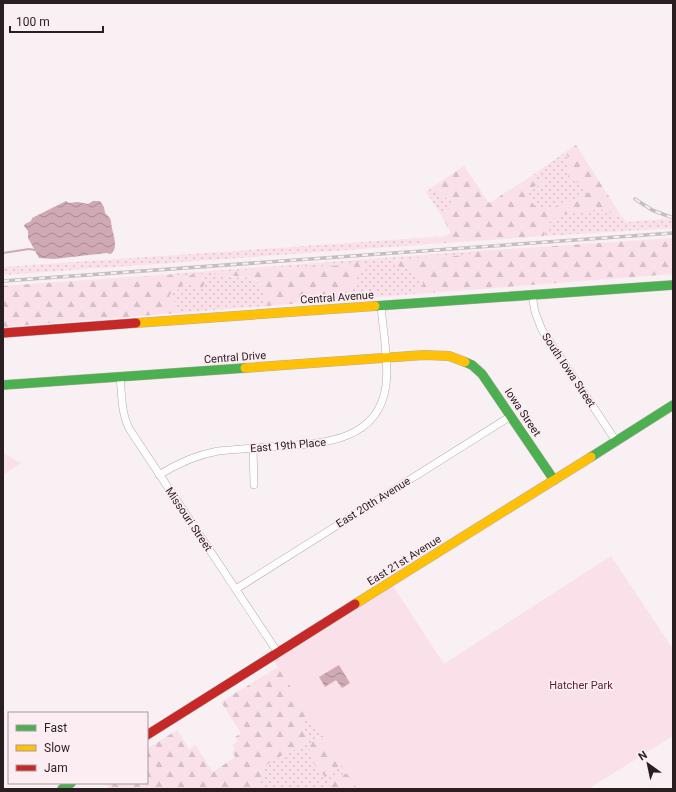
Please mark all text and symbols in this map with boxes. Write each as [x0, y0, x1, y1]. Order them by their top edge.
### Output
scale bar [10, 8, 103, 34]
text: 100 m [16, 15, 50, 29]
street label: Central Avenue [300, 288, 374, 307]
street label: South Iowa Street [539, 331, 598, 410]
street label: Central Drive [204, 349, 267, 366]
street label: Iowa Street [502, 386, 544, 439]
street label: East 19th Place [250, 436, 327, 455]
street label: East 20th Avenue [334, 474, 413, 530]
street label: Missouri Street [162, 485, 215, 554]
street label: East 21st Avenue [365, 532, 444, 588]
park label: Hatcher Park [549, 679, 613, 692]
legend [8, 712, 148, 784]
text: Fast [44, 721, 67, 735]
text: Slow [44, 741, 70, 755]
north arrow [628, 744, 668, 784]
text: N [636, 748, 650, 764]
text: Jam [44, 761, 68, 775]

